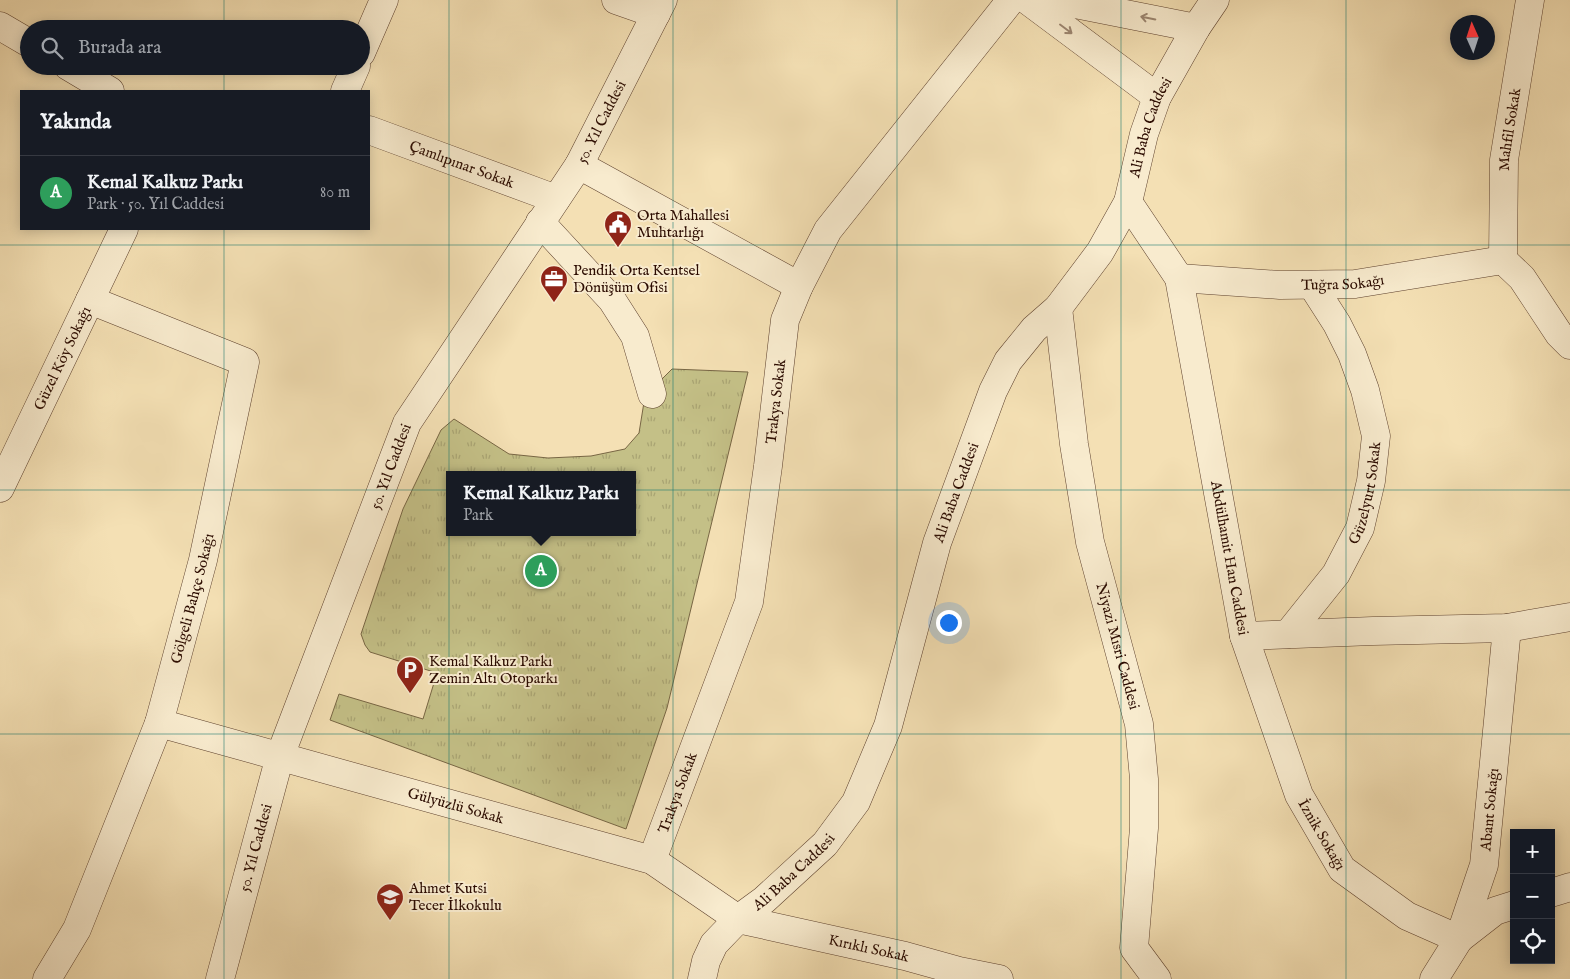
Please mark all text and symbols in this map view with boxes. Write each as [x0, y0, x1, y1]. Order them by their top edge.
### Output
one-way arrow [1141, 13, 1157, 23]
north arrow [1450, 15, 1495, 60]
search box [20, 20, 370, 75]
one-way arrow [1059, 24, 1073, 34]
icon: search [38, 34, 66, 62]
text: Burada ara [78, 36, 162, 60]
street label: Ali Baba Caddesi [1124, 74, 1176, 180]
street label: 50. Yıl Caddesi [572, 77, 630, 166]
street label: Mahfil Sokak [1494, 86, 1525, 171]
text: Yakında [40, 109, 111, 136]
street label: Çamlıpınar Sokak [407, 136, 518, 193]
text: Kemal Kalkuz Parkı [87, 171, 243, 195]
text: A [51, 183, 61, 203]
text: 80 m [320, 183, 350, 203]
text: Park · 50. Yıl Caddesi [87, 195, 224, 215]
place label: Orta Mahallesi Muhtarlığı [637, 206, 729, 242]
public building icon: Orta Mahallesi Muhtarlığı [603, 209, 633, 248]
place label: Pendik Orta Kentsel Dönüşüm Ofisi [573, 261, 700, 297]
office icon: Pendik Orta Kentsel Dönüşüm Ofisi [539, 264, 569, 303]
street label: Tuğra Sokağı [1301, 270, 1386, 294]
street label: Güzel Köy Sokağı [29, 303, 95, 413]
street label: Trakya Sokak [761, 357, 790, 445]
street label: 50. Yıl Caddesi [366, 421, 415, 512]
street label: Ali Baba Caddesi [928, 440, 983, 546]
street label: Güzelyurt Sokak [1344, 440, 1385, 548]
popup [446, 471, 636, 536]
street label: Abdülhamit Han Caddesi [1206, 478, 1253, 637]
text: Kemal Kalkuz Parkı [463, 482, 619, 506]
text: Park [463, 506, 493, 526]
street label: Gölgeli Bahçe Sokağı [166, 531, 218, 666]
pin: A [525, 552, 557, 590]
street label: Niyazi Mısri Caddesi [1092, 581, 1144, 712]
your location [936, 610, 962, 636]
place label: Kemal Kalkuz Parkı Zemin Altı Otoparkı [429, 652, 558, 688]
parking icon: Kemal Kalkuz Parkı Zemin Altı Otoparkı [395, 655, 425, 694]
street label: Trakya Sokak [653, 749, 702, 836]
street label: Abant Sokağı [1476, 767, 1503, 853]
street label: Gülyüzlü Sokak [405, 783, 507, 828]
street label: İznik Sokağı [1294, 796, 1350, 874]
street label: 50. Yıl Caddesi [234, 802, 276, 894]
map controls [1510, 829, 1555, 964]
button: + [1510, 829, 1555, 874]
street label: Ali Baba Caddesi [748, 830, 839, 915]
button: − [1510, 874, 1555, 919]
place label: Ahmet Kutsi Tecer İlkokulu [408, 879, 502, 915]
school or university icon: Ahmet Kutsi Tecer İlkokulu [375, 882, 405, 921]
button: locate [1510, 919, 1555, 964]
street label: Kırıklı Sokak [827, 930, 912, 966]

